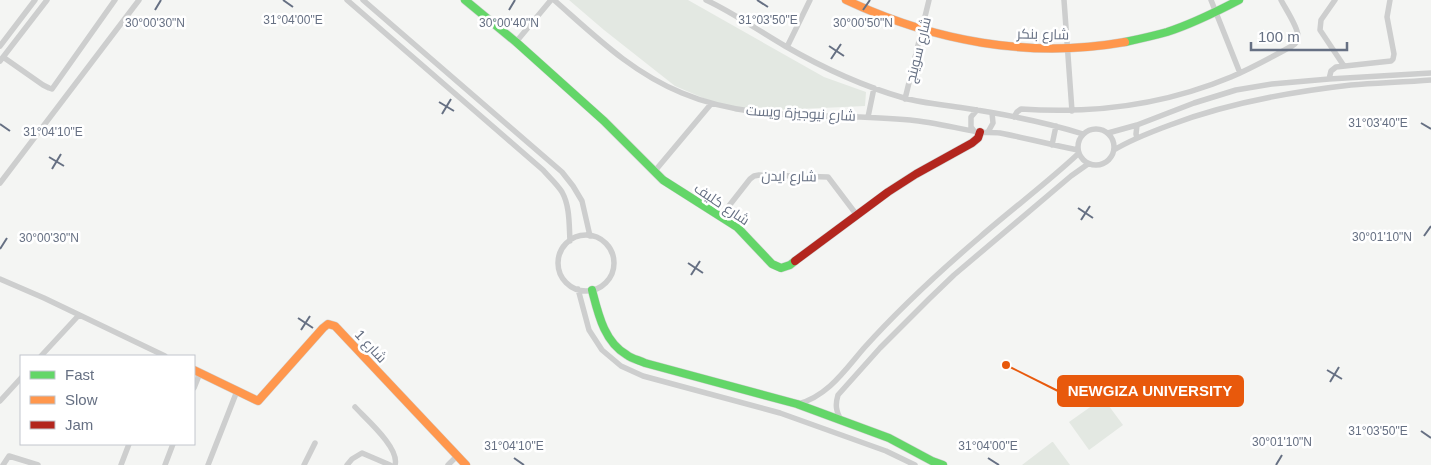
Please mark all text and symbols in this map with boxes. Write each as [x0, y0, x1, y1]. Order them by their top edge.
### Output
text: 31°04'00"E [263, 13, 323, 27]
text: 31°03'50"E [738, 13, 798, 27]
street label: شارع سوينج [902, 15, 935, 85]
text: 30°00'30"N [125, 16, 185, 30]
text: 30°00'40"N [479, 16, 539, 30]
text: 30°00'50"N [833, 16, 893, 30]
scale bar [1251, 20, 1347, 52]
street label: شارع بنكر [1016, 26, 1069, 43]
text: 100 m [1258, 28, 1300, 45]
street label: شارع نيوجيزة ويست [746, 102, 856, 125]
text: 31°03'40"E [1348, 116, 1408, 130]
text: 31°04'10"E [23, 125, 83, 139]
street label: شارع ايدن [761, 168, 817, 185]
street label: شارع كليف [691, 180, 753, 229]
text: 30°01'10"N [1352, 230, 1412, 244]
text: 30°00'30"N [19, 231, 79, 245]
street label: شارع 1 [351, 326, 390, 366]
legend [20, 355, 195, 445]
text: Fast [65, 366, 95, 383]
callout: NEWGIZA UNIVERSITY [1058, 376, 1243, 406]
text: NEWGIZA UNIVERSITY [1068, 382, 1232, 399]
text: Slow [65, 391, 98, 408]
text: Jam [65, 416, 93, 433]
text: 31°03'50"E [1348, 424, 1408, 438]
text: 30°01'10"N [1252, 435, 1312, 449]
text: 31°04'10"E [484, 439, 544, 453]
text: 31°04'00"E [958, 439, 1018, 453]

